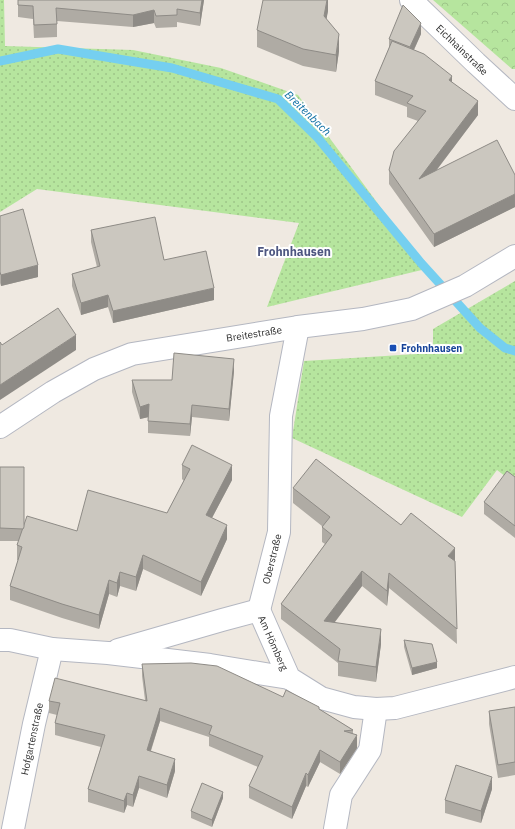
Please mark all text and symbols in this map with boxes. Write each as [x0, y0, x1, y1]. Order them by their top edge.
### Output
street label: Eichhainstraße [433, 22, 491, 78]
water label: Breitenbach [282, 87, 334, 139]
district label: Frohnhausen [257, 244, 331, 259]
street label: Breitestraße [225, 323, 283, 345]
place label: Frohnhausen [401, 342, 462, 355]
marker: Frohnhausen [388, 343, 398, 353]
street label: Oberstraße [259, 532, 285, 585]
street label: Am Hömberg [255, 613, 291, 673]
street label: Hofgartenstraße [18, 701, 46, 777]

